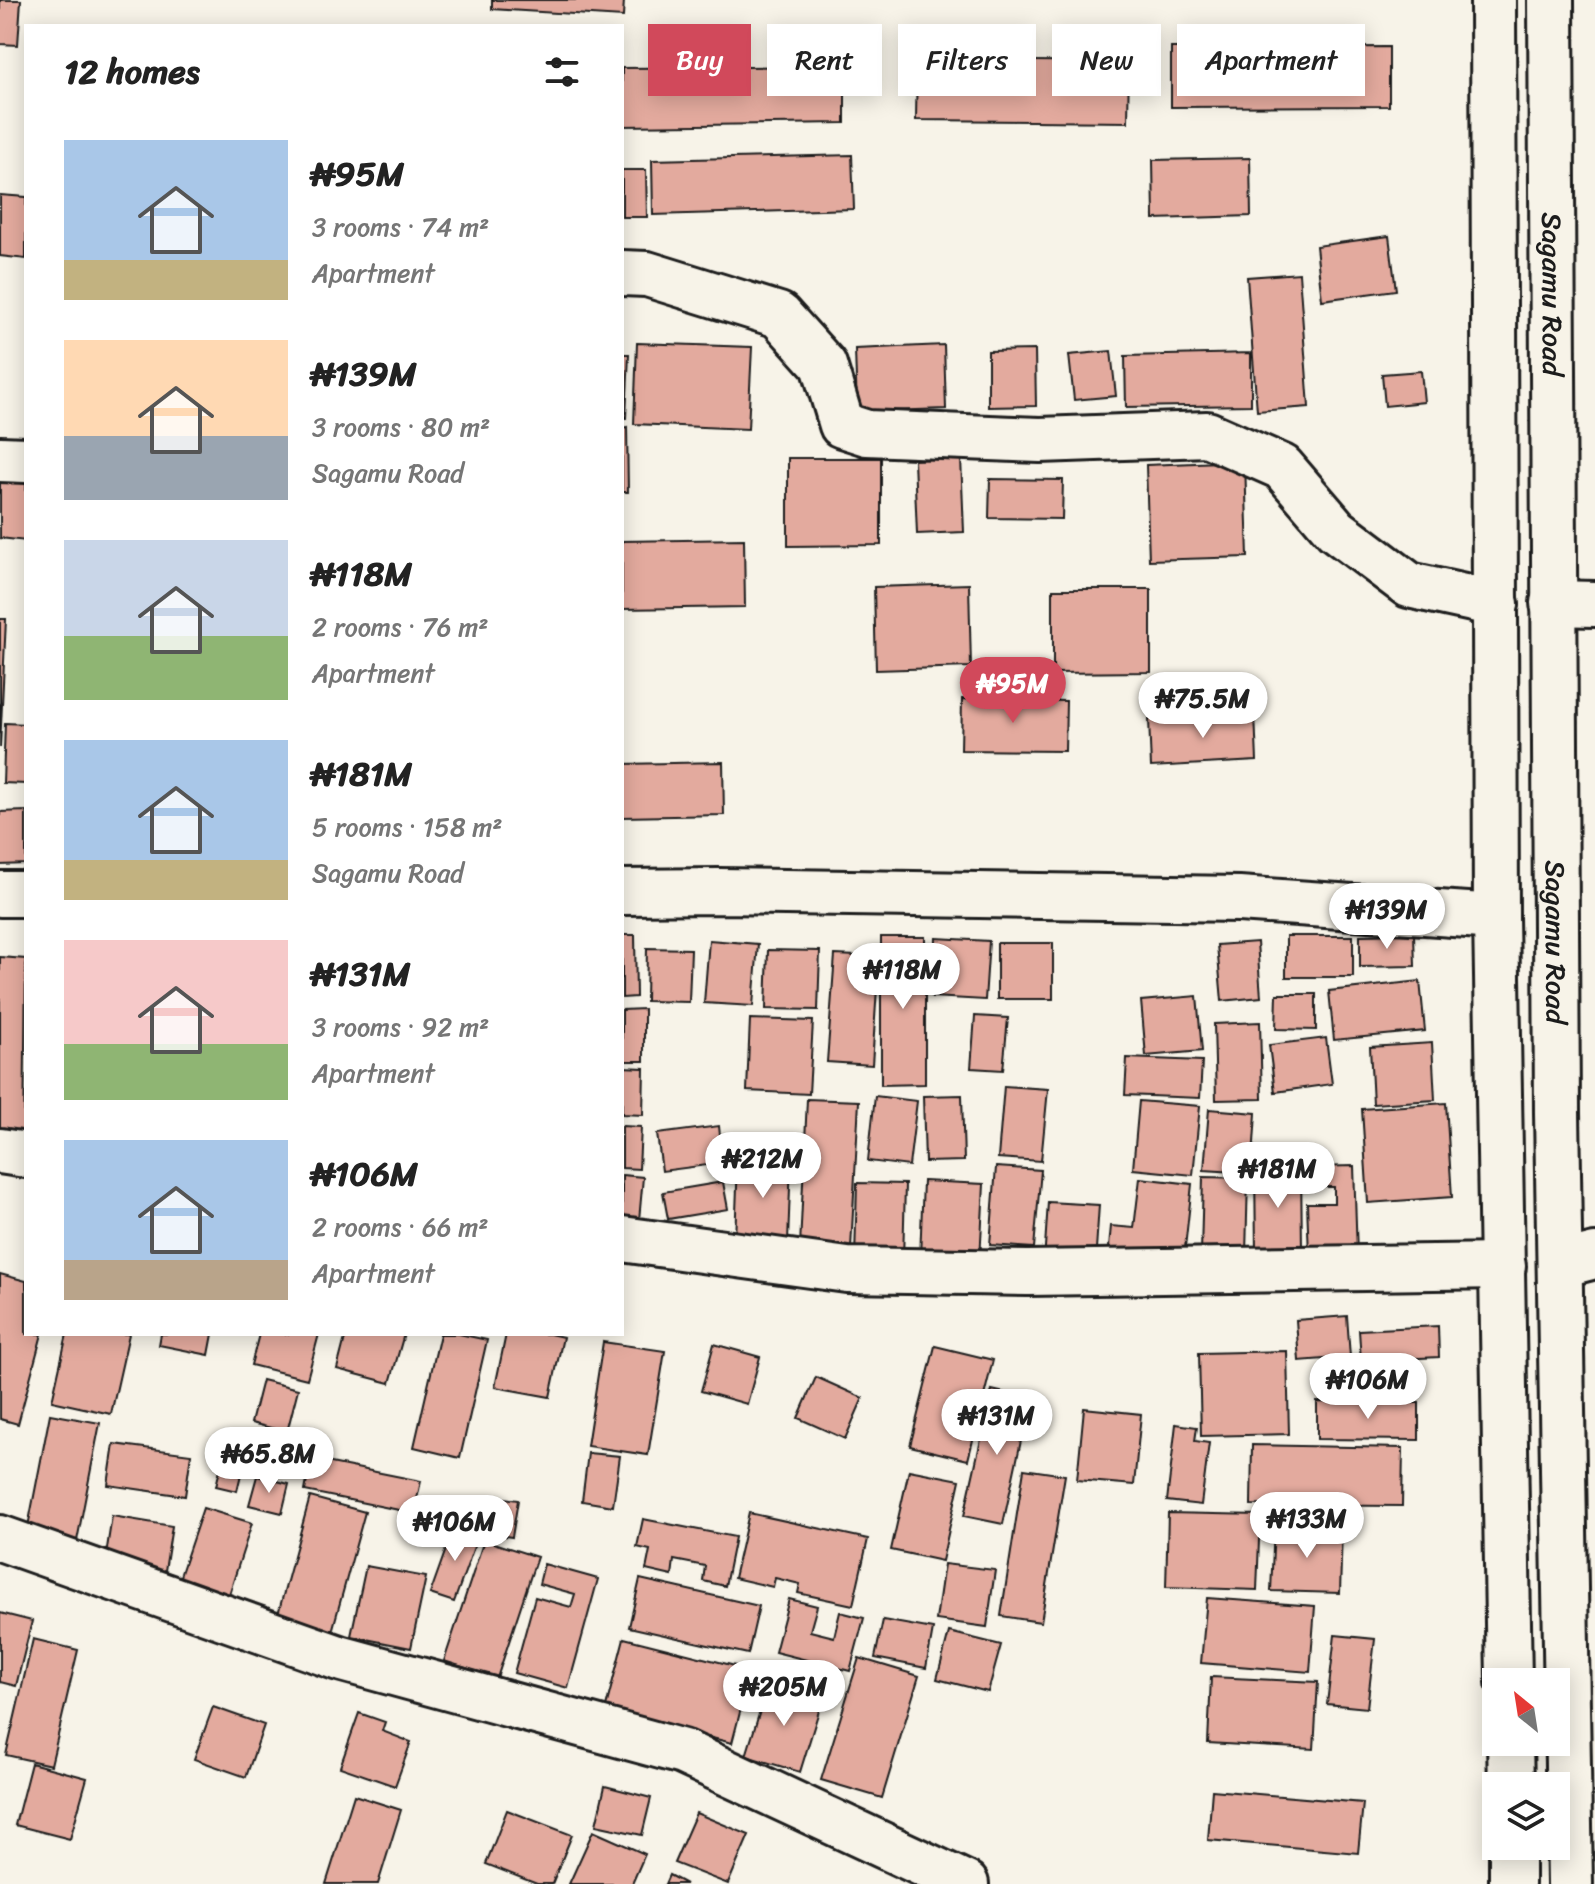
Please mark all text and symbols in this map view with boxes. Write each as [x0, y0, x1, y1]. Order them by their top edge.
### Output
chip: Buy [648, 24, 751, 96]
chip: Rent [767, 24, 882, 96]
chip: Filters [898, 24, 1036, 96]
chip: New [1052, 24, 1161, 96]
chip: Apartment [1177, 24, 1365, 96]
text: 12 homes [64, 42, 200, 102]
icon: filters [540, 50, 584, 94]
text: ₦95M [312, 144, 404, 204]
icon: home [128, 172, 224, 268]
text: 3 rooms · 74 m² [312, 204, 489, 250]
street label: Sagamu Road [1527, 212, 1577, 378]
text: Apartment [312, 250, 435, 296]
text: ₦139M [312, 344, 416, 404]
icon: home [128, 372, 224, 468]
text: 3 rooms · 80 m² [312, 404, 490, 450]
text: Sagamu Road [312, 450, 464, 496]
text: ₦118M [312, 544, 412, 604]
icon: home [128, 572, 224, 668]
text: 2 rooms · 76 m² [312, 604, 489, 650]
text: Apartment [312, 650, 435, 696]
pin: ₦95M [966, 657, 1060, 725]
text: ₦95M [978, 660, 1048, 706]
pin: ₦75.5M [1138, 672, 1268, 740]
text: ₦75.5M [1157, 675, 1249, 721]
text: ₦181M [312, 744, 412, 804]
icon: home [128, 772, 224, 868]
text: 5 rooms · 158 m² [312, 804, 503, 850]
text: Sagamu Road [312, 850, 464, 896]
street label: Sagamu Road [1531, 860, 1581, 1026]
pin: ₦139M [1331, 883, 1443, 951]
text: ₦139M [1347, 886, 1427, 932]
pin: ₦118M [847, 943, 959, 1011]
text: ₦131M [312, 944, 410, 1004]
text: ₦118M [865, 946, 941, 992]
icon: home [128, 972, 224, 1068]
text: 3 rooms · 92 m² [312, 1004, 489, 1050]
text: Apartment [312, 1050, 435, 1096]
pin: ₦212M [707, 1132, 819, 1200]
text: ₦212M [723, 1135, 803, 1181]
pin: ₦181M [1222, 1142, 1334, 1210]
text: ₦106M [312, 1144, 418, 1204]
text: ₦181M [1240, 1145, 1316, 1191]
icon: home [128, 1172, 224, 1268]
text: 2 rooms · 66 m² [312, 1204, 488, 1250]
text: Apartment [312, 1250, 435, 1296]
pin: ₦106M [1312, 1353, 1424, 1421]
text: ₦106M [1328, 1356, 1408, 1402]
pin: ₦131M [941, 1389, 1053, 1457]
text: ₦131M [959, 1392, 1035, 1438]
pin: ₦65.8M [204, 1427, 334, 1495]
text: ₦65.8M [223, 1430, 315, 1476]
pin: ₦133M [1251, 1492, 1363, 1560]
pin: ₦106M [399, 1495, 511, 1563]
text: ₦133M [1268, 1495, 1346, 1541]
text: ₦106M [415, 1498, 495, 1544]
pin: ₦205M [728, 1660, 840, 1728]
text: ₦205M [741, 1663, 827, 1709]
north arrow [1482, 1668, 1570, 1756]
map controls [1482, 1668, 1570, 1860]
button: layers [1482, 1772, 1570, 1860]

